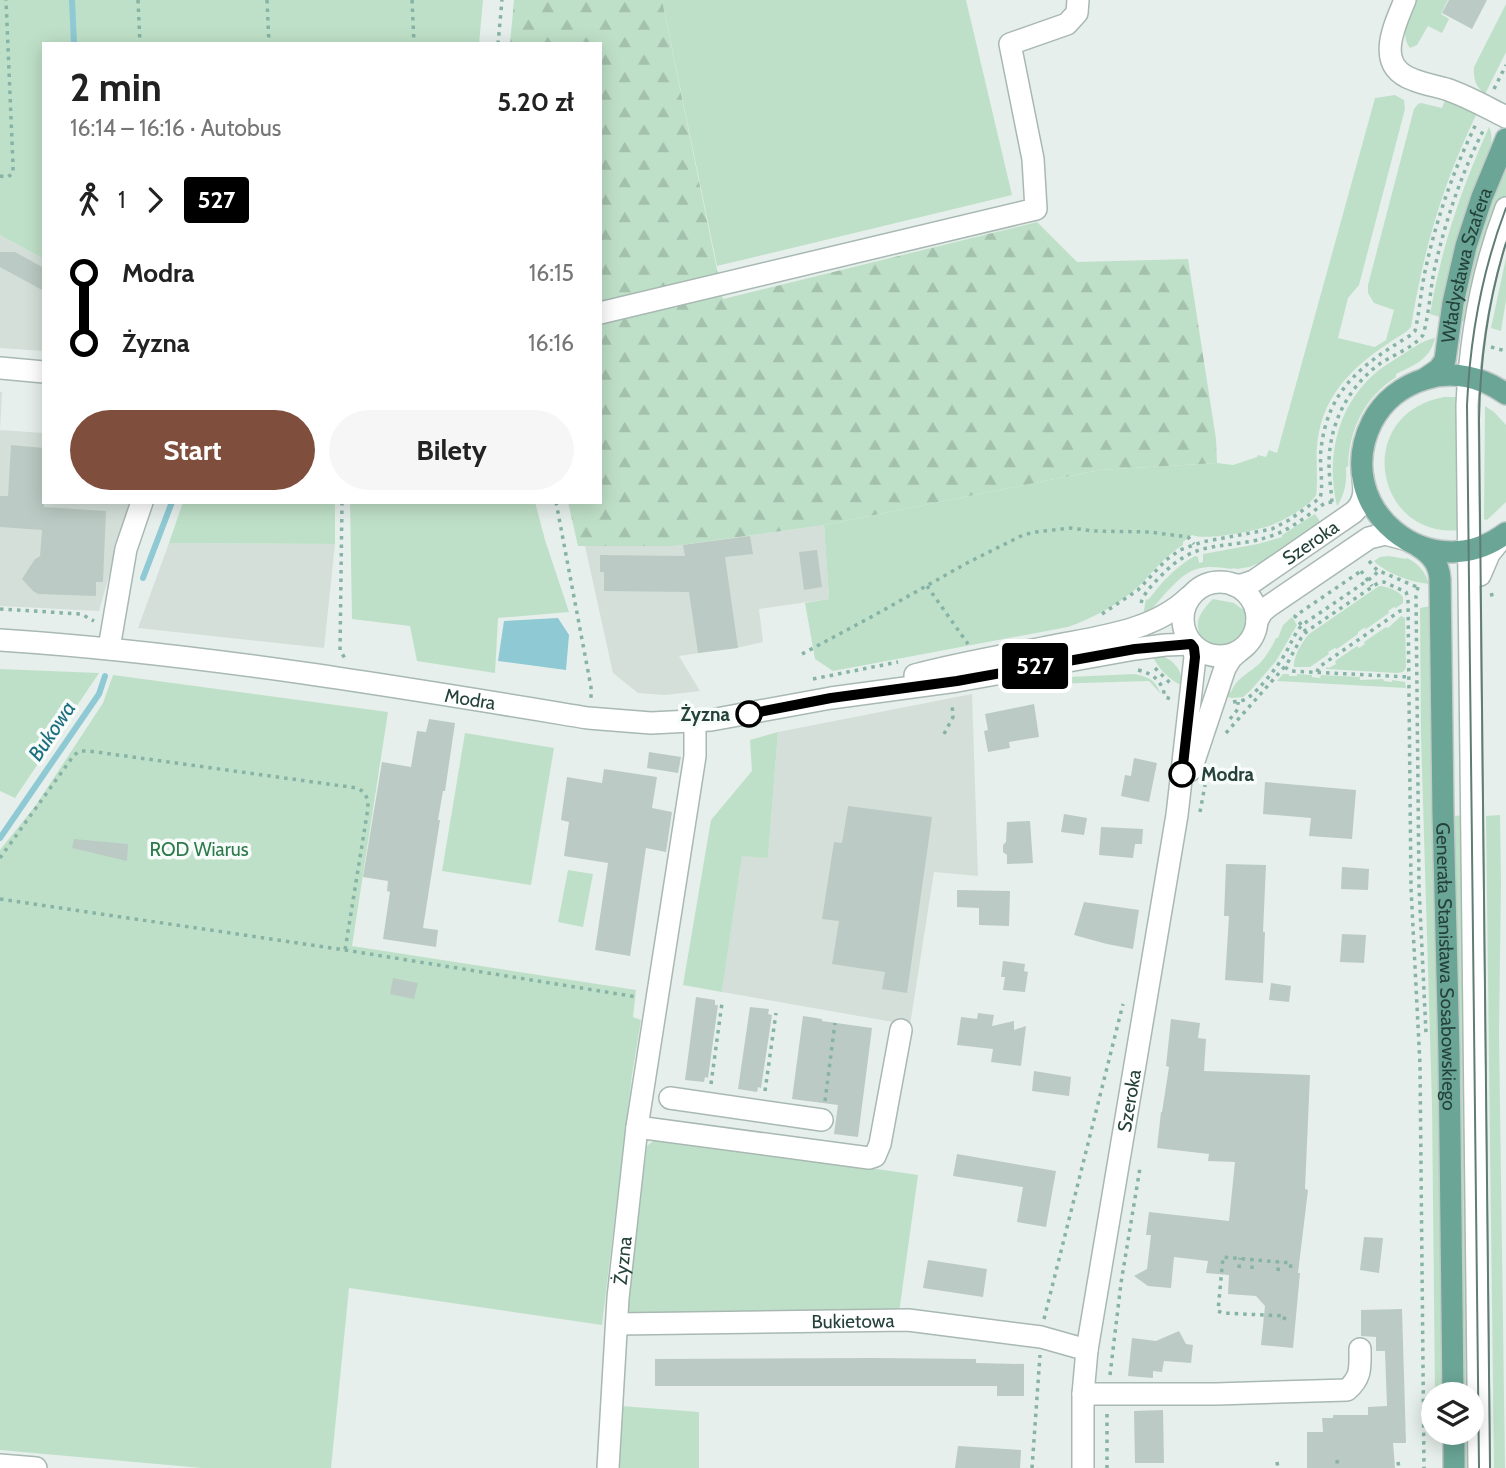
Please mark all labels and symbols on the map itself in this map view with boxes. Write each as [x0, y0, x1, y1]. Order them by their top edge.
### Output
street label: Władysława Szafera [1437, 184, 1497, 344]
street label: Szeroka [1278, 515, 1343, 570]
line badge: 527 [995, 643, 1075, 689]
street label: Modra [443, 684, 497, 715]
water label: Bukowa [23, 696, 81, 765]
marker: Żyzna [736, 701, 762, 727]
place label: Żyzna [680, 703, 731, 726]
marker: Modra [1169, 761, 1195, 787]
place label: Modra [1201, 763, 1254, 786]
street label: Generała Stanisława Sosabowskiego [1431, 822, 1461, 1111]
park label: ROD Wiarus [149, 838, 249, 861]
street label: Szeroka [1113, 1068, 1146, 1134]
street label: Żyzna [609, 1235, 637, 1286]
street label: Bukietowa [811, 1309, 895, 1333]

